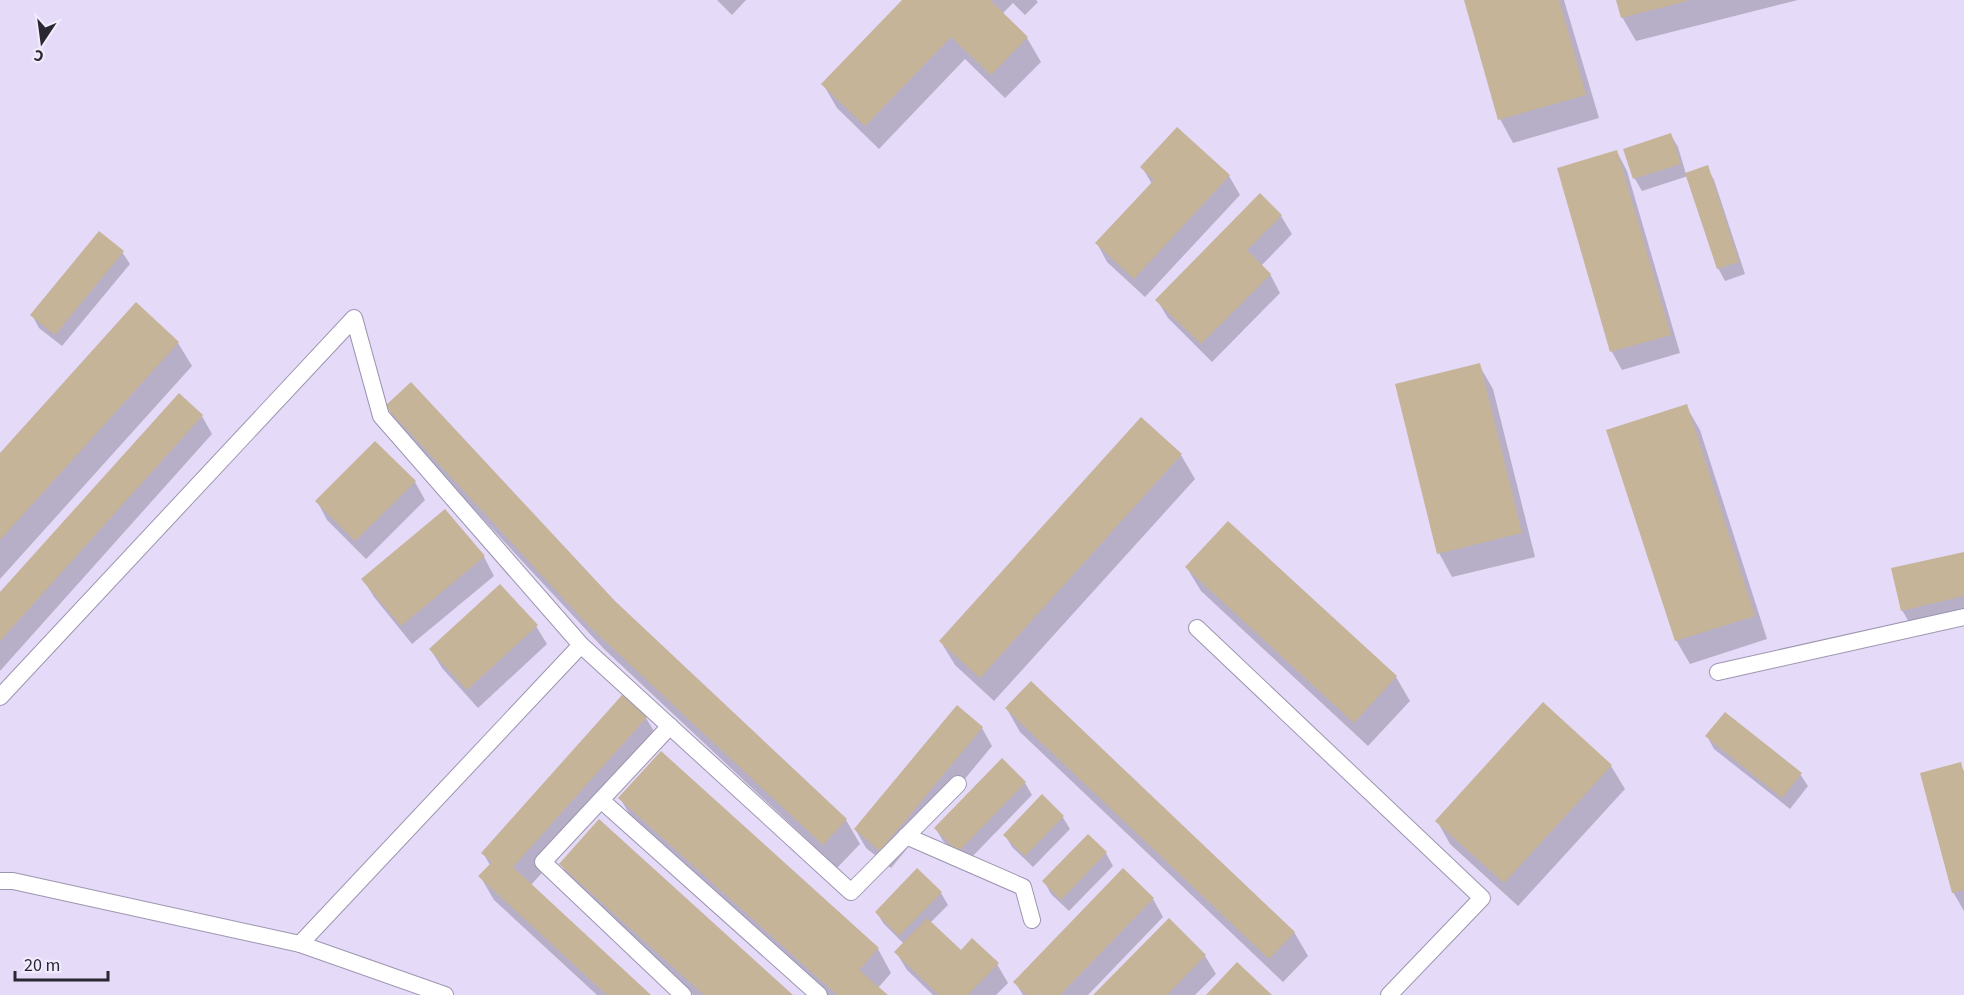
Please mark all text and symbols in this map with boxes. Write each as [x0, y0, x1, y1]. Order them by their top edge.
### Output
north arrow [12, 12, 72, 72]
text: С [32, 44, 46, 67]
scale bar [15, 944, 108, 982]
text: 20 m [24, 953, 60, 978]

